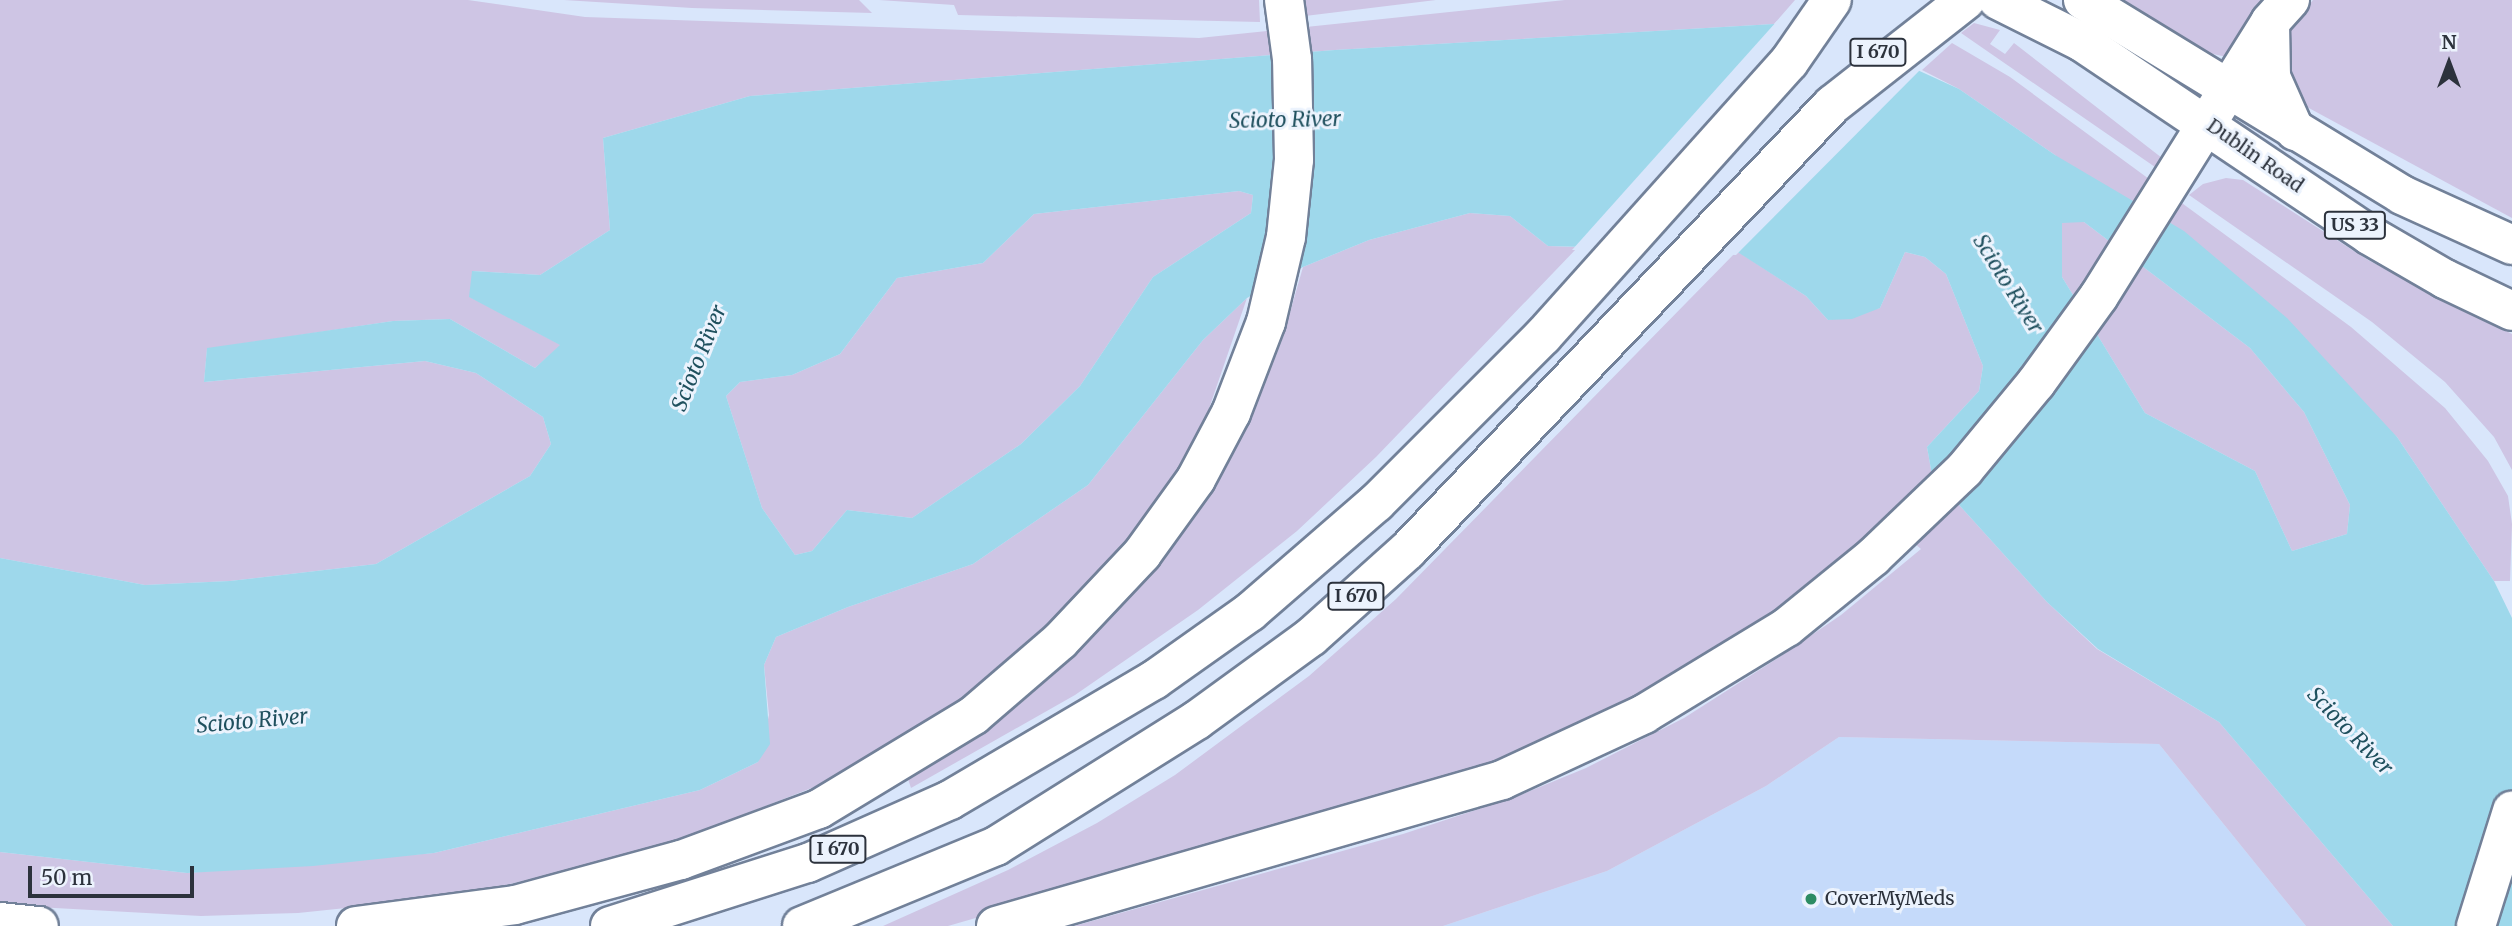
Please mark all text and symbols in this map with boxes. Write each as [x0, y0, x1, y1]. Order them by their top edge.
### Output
north arrow [2414, 28, 2484, 98]
text: N [2441, 30, 2457, 54]
road number: I 670 [1848, 38, 1908, 66]
water label: Scioto River [1229, 106, 1341, 134]
street label: Dublin Road [2202, 114, 2308, 198]
road number: US 33 [2324, 210, 2386, 240]
water label: Scioto River [1968, 230, 2048, 338]
water label: Scioto River [666, 301, 732, 415]
road number: I 670 [1326, 582, 1386, 610]
water label: Scioto River [2302, 682, 2398, 780]
water label: Scioto River [195, 704, 309, 738]
road number: I 670 [808, 834, 868, 864]
scale bar [32, 852, 198, 896]
text: 50 m [41, 864, 92, 891]
place label: CoverMyMeds [1825, 888, 1955, 910]
marker: CoverMyMeds [1803, 891, 1819, 907]

